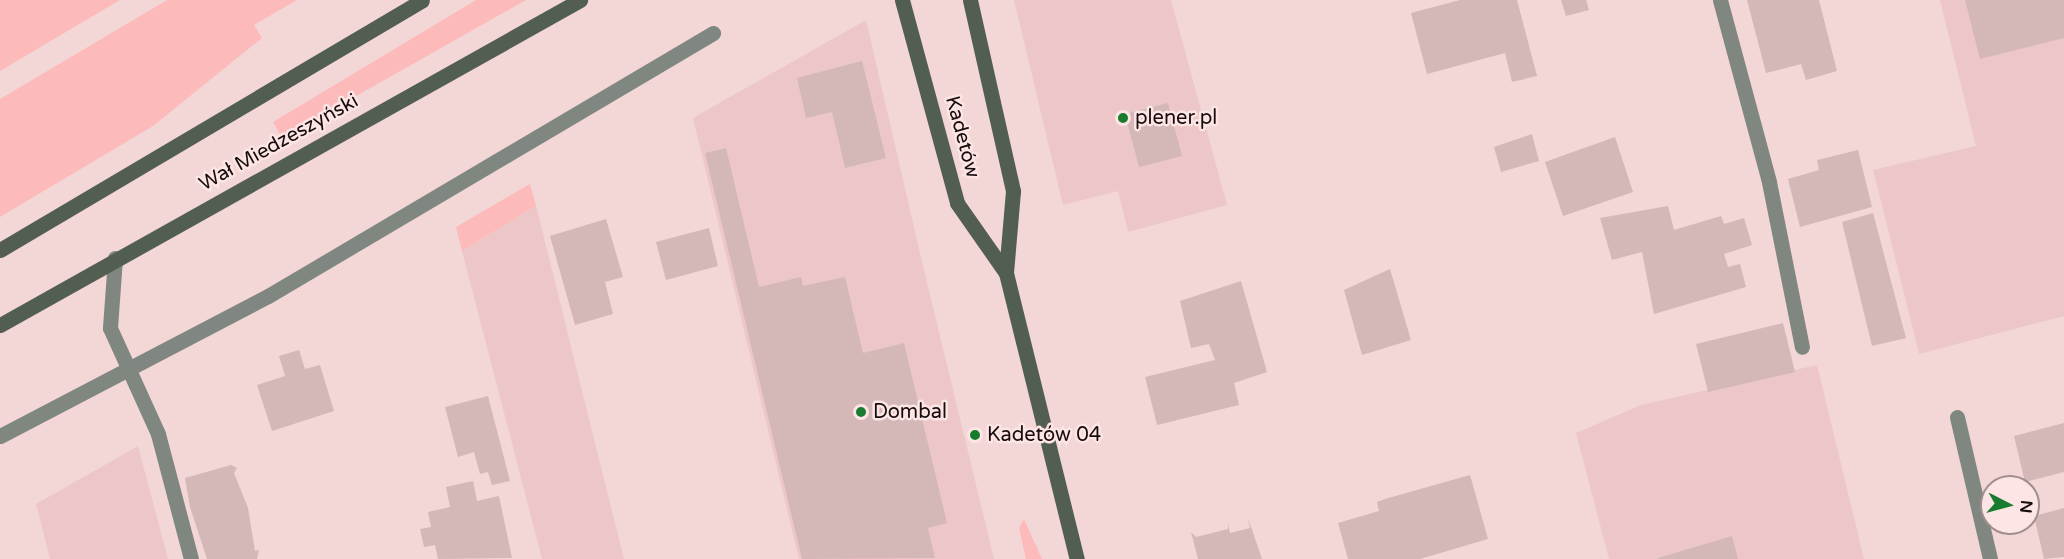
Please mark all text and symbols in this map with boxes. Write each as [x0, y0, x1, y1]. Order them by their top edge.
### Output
street label: Wał Miedzeszyński [195, 89, 363, 197]
street label: Kadetów [940, 93, 984, 181]
place label: plener.pl [1135, 106, 1217, 130]
marker: plener.pl [1116, 111, 1130, 125]
place label: Dombal [873, 400, 947, 424]
marker: Dombal [854, 405, 868, 419]
place label: Kadetów 04 [987, 423, 1101, 447]
marker: Kadetów 04 [968, 428, 982, 442]
north arrow [1980, 475, 2040, 535]
text: N [2015, 499, 2037, 514]

